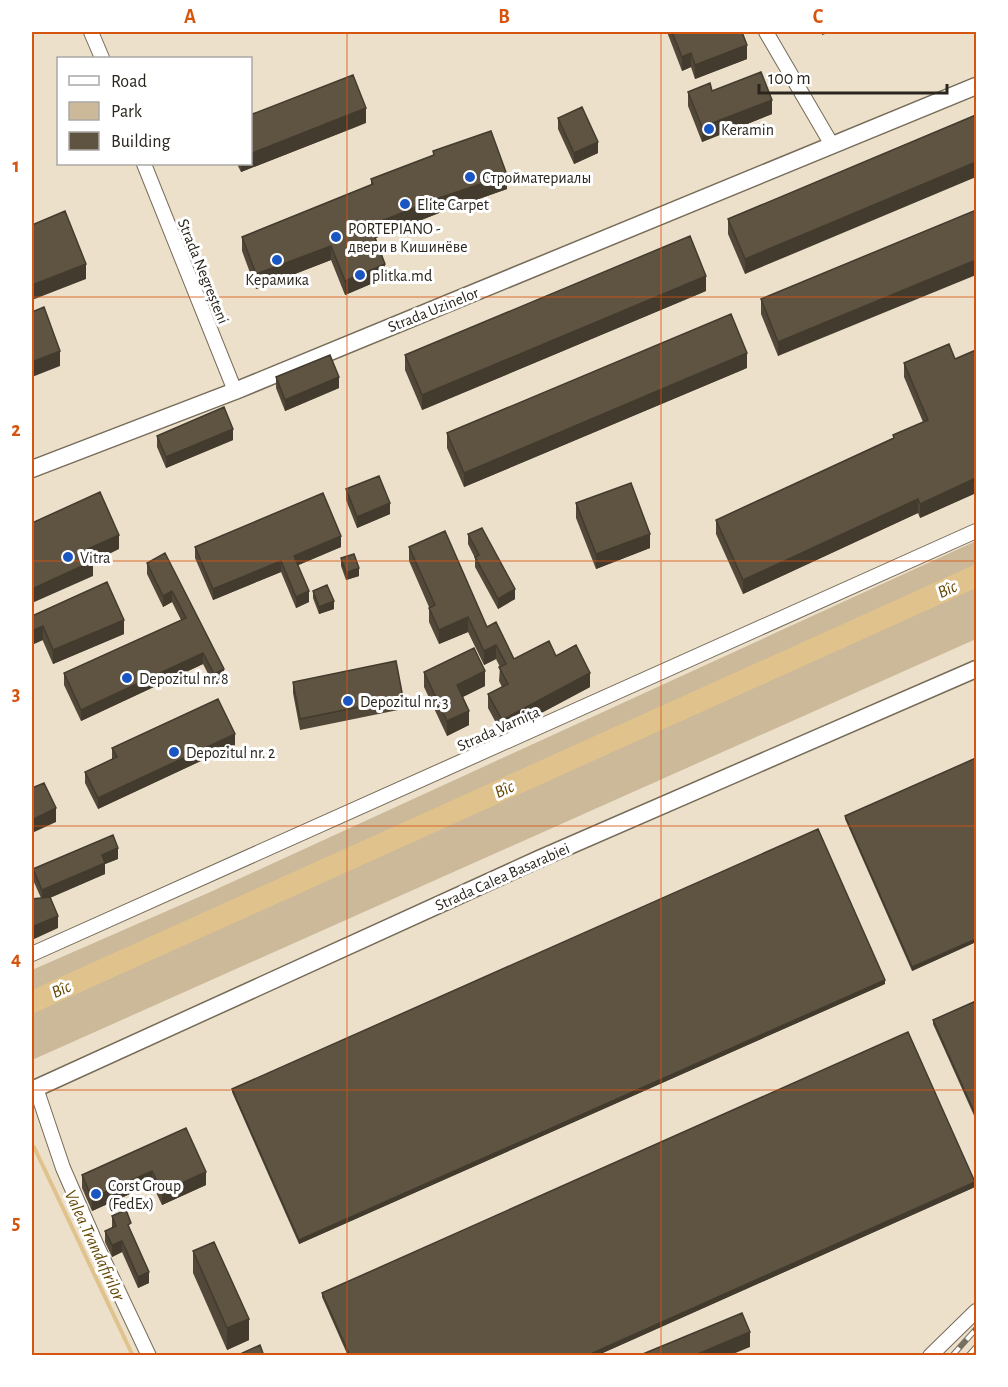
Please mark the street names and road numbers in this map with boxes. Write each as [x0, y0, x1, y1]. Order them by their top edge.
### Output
street label: Strada Negreșteni [173, 217, 231, 327]
street label: Strada Uzinelor [386, 284, 482, 335]
street label: Strada Varnița [455, 704, 543, 756]
street label: Strada Calea Basarabiei [433, 840, 572, 914]

